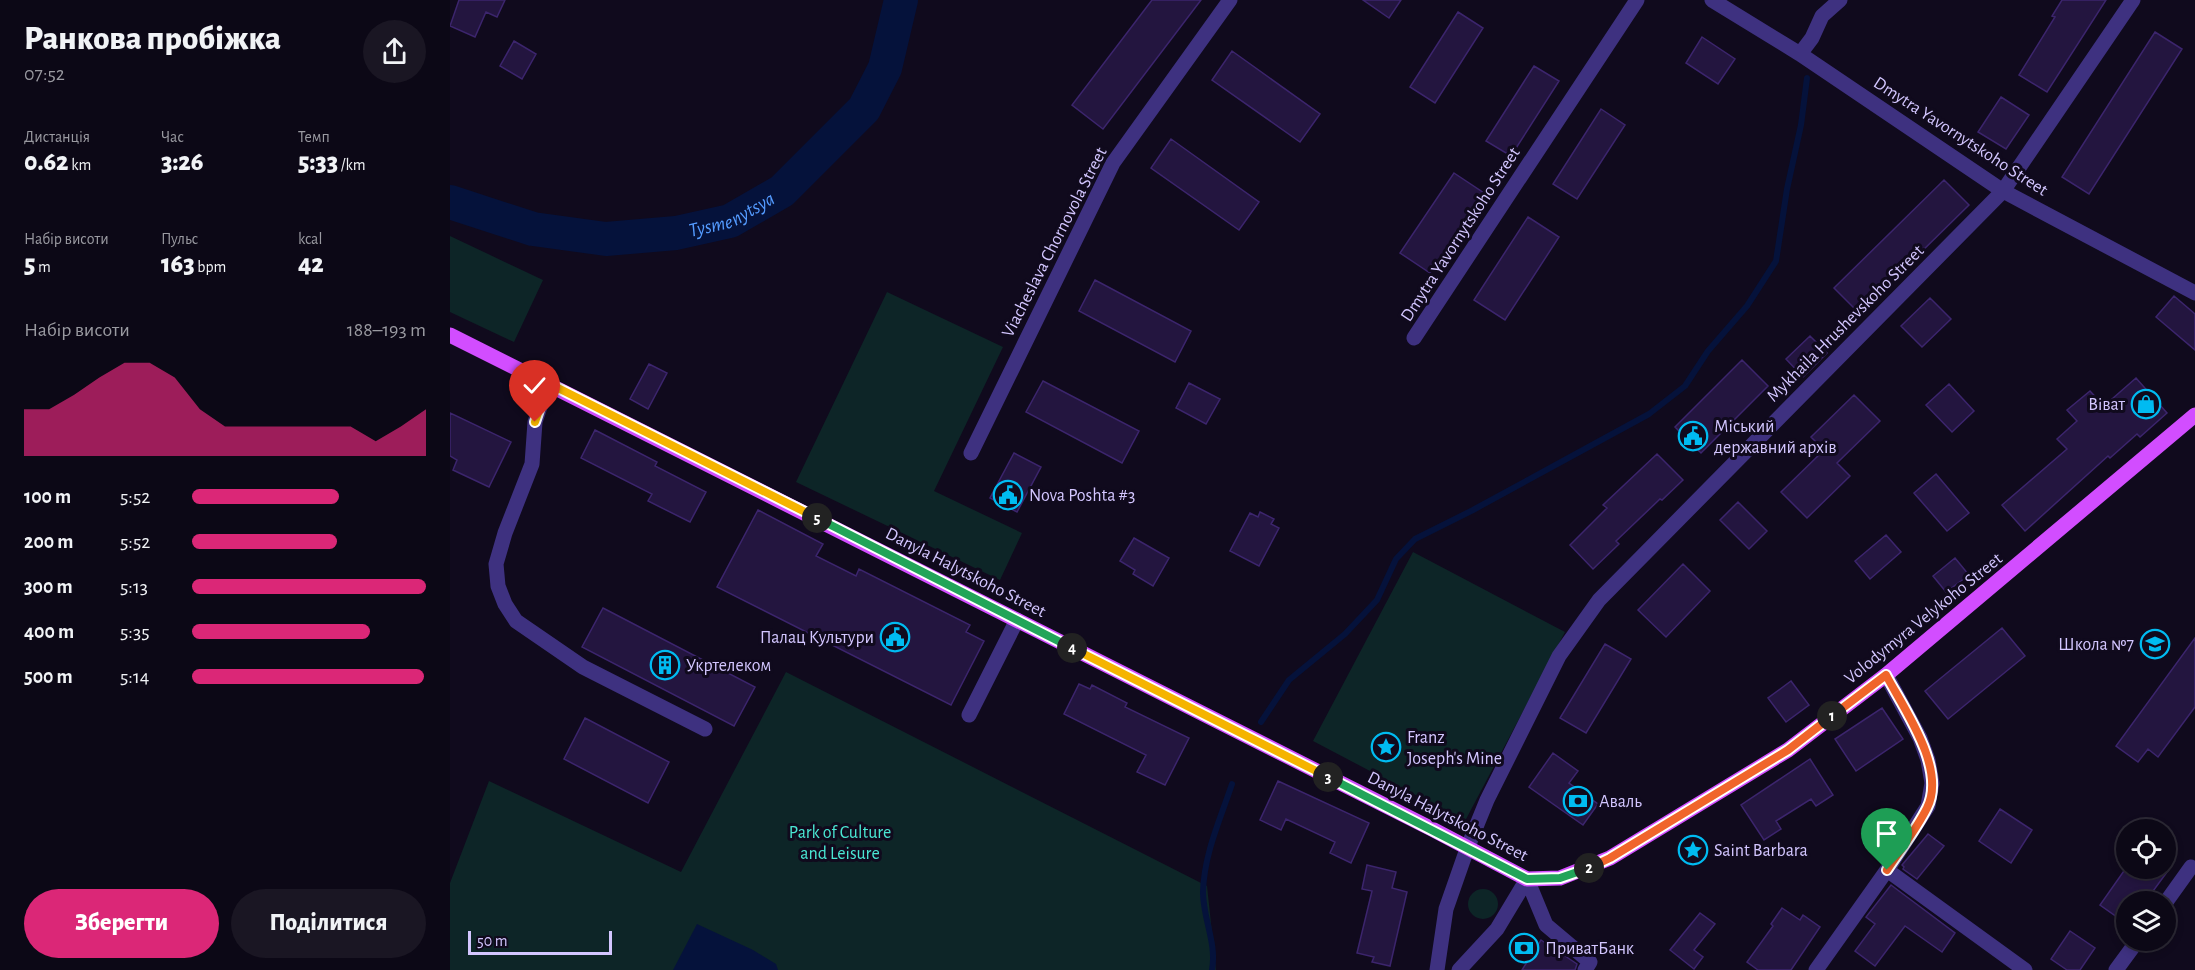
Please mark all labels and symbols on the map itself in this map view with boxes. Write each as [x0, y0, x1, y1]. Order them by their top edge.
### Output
street label: Dmytra Yavornytskoho Street [1870, 74, 2051, 200]
street label: Viacheslava Chornovola Street [999, 144, 1111, 340]
street label: Dmytra Yavornytskoho Street [1398, 144, 1524, 325]
water label: Tysmenytsya [687, 189, 778, 241]
street label: Mykhaila Hrushevskoho Street [1764, 242, 1928, 406]
pin [509, 360, 560, 422]
shop icon: Віват [2130, 388, 2162, 420]
place label: Віват [2088, 396, 2126, 414]
place label: Міський державний архів [1714, 418, 1837, 457]
public building icon: Міський державний архів [1677, 420, 1709, 452]
public building icon: Nova Poshta #3 [992, 479, 1024, 511]
place label: Nova Poshta #3 [1029, 487, 1135, 505]
pin: 5 [802, 503, 832, 533]
street label: Danyla Halytskoho Street [883, 525, 1049, 621]
street label: Volodymyra Velykoho Street [1841, 550, 2006, 688]
public building icon: Палац Культури [879, 621, 911, 653]
school or university icon: Школа №7 [2139, 628, 2171, 660]
place label: Палац Культури [760, 629, 874, 647]
pin: 4 [1057, 633, 1087, 663]
place label: Школа №7 [2058, 636, 2134, 654]
building icon: Укртелеком [649, 649, 681, 681]
place label: Укртелеком [686, 657, 771, 675]
pin: 1 [1817, 701, 1847, 731]
place label: Franz Joseph's Mine [1407, 729, 1502, 768]
place icon: Franz Joseph's Mine [1370, 731, 1402, 763]
pin: 3 [1313, 762, 1343, 792]
street label: Danyla Halytskoho Street [1365, 769, 1531, 865]
bank icon: Аваль [1562, 785, 1594, 817]
place label: Аваль [1599, 793, 1642, 811]
pin [1861, 808, 1912, 870]
park label: Park of Culture and Leisure [789, 824, 891, 863]
place icon: Saint Barbara [1677, 834, 1709, 866]
place label: Saint Barbara [1714, 842, 1808, 860]
pin: 2 [1574, 853, 1604, 883]
scale bar [468, 928, 612, 956]
bank icon: ПриватБанк [1508, 932, 1540, 964]
place label: ПриватБанк [1545, 940, 1635, 958]

